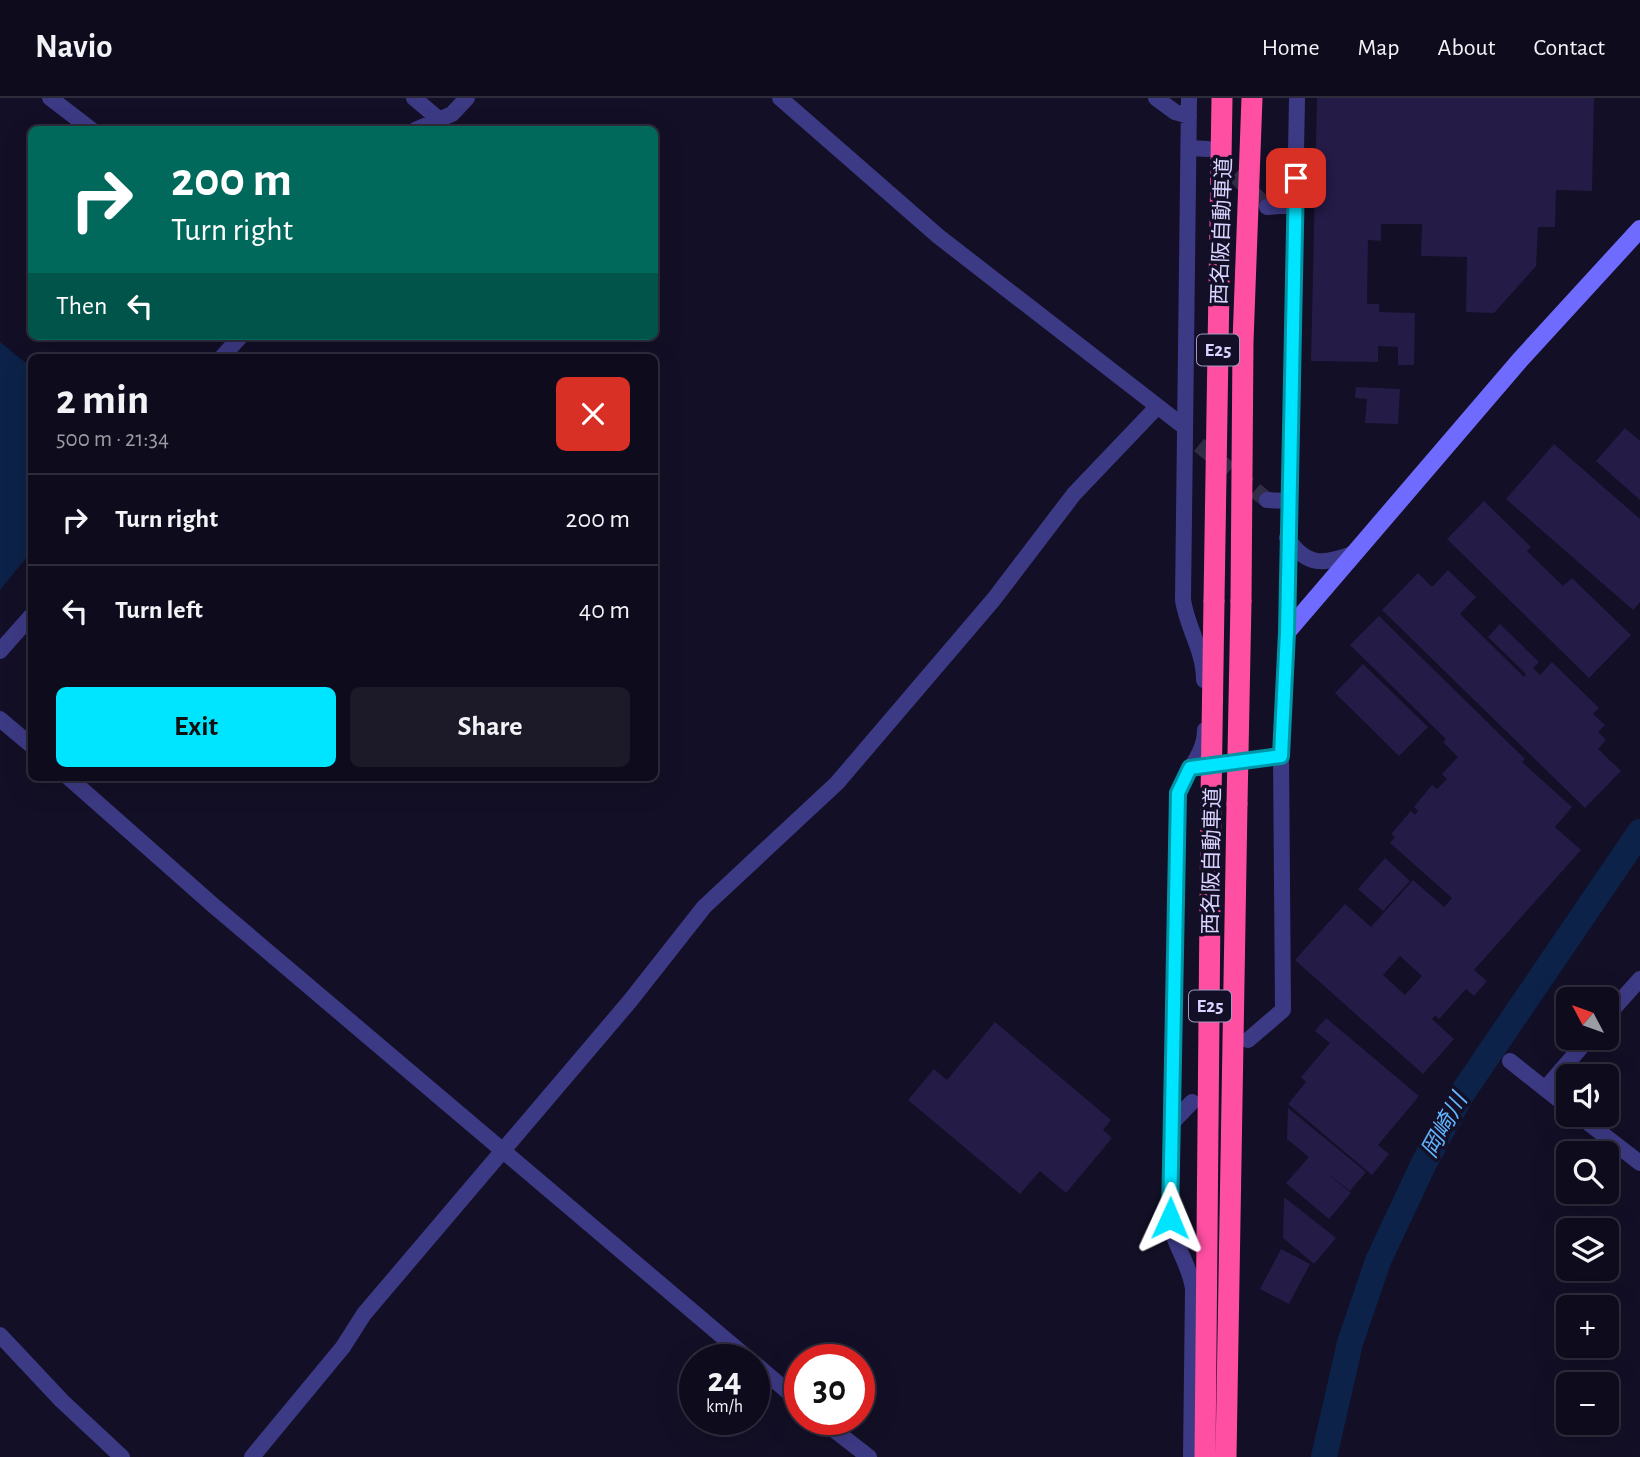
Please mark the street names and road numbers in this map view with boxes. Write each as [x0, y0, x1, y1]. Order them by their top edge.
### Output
street label: 西名阪自動車道 [1208, 157, 1235, 305]
road number: E25 [1197, 334, 1239, 366]
street label: 西名阪自動車道 [1199, 787, 1224, 935]
road number: E25 [1189, 991, 1231, 1022]

